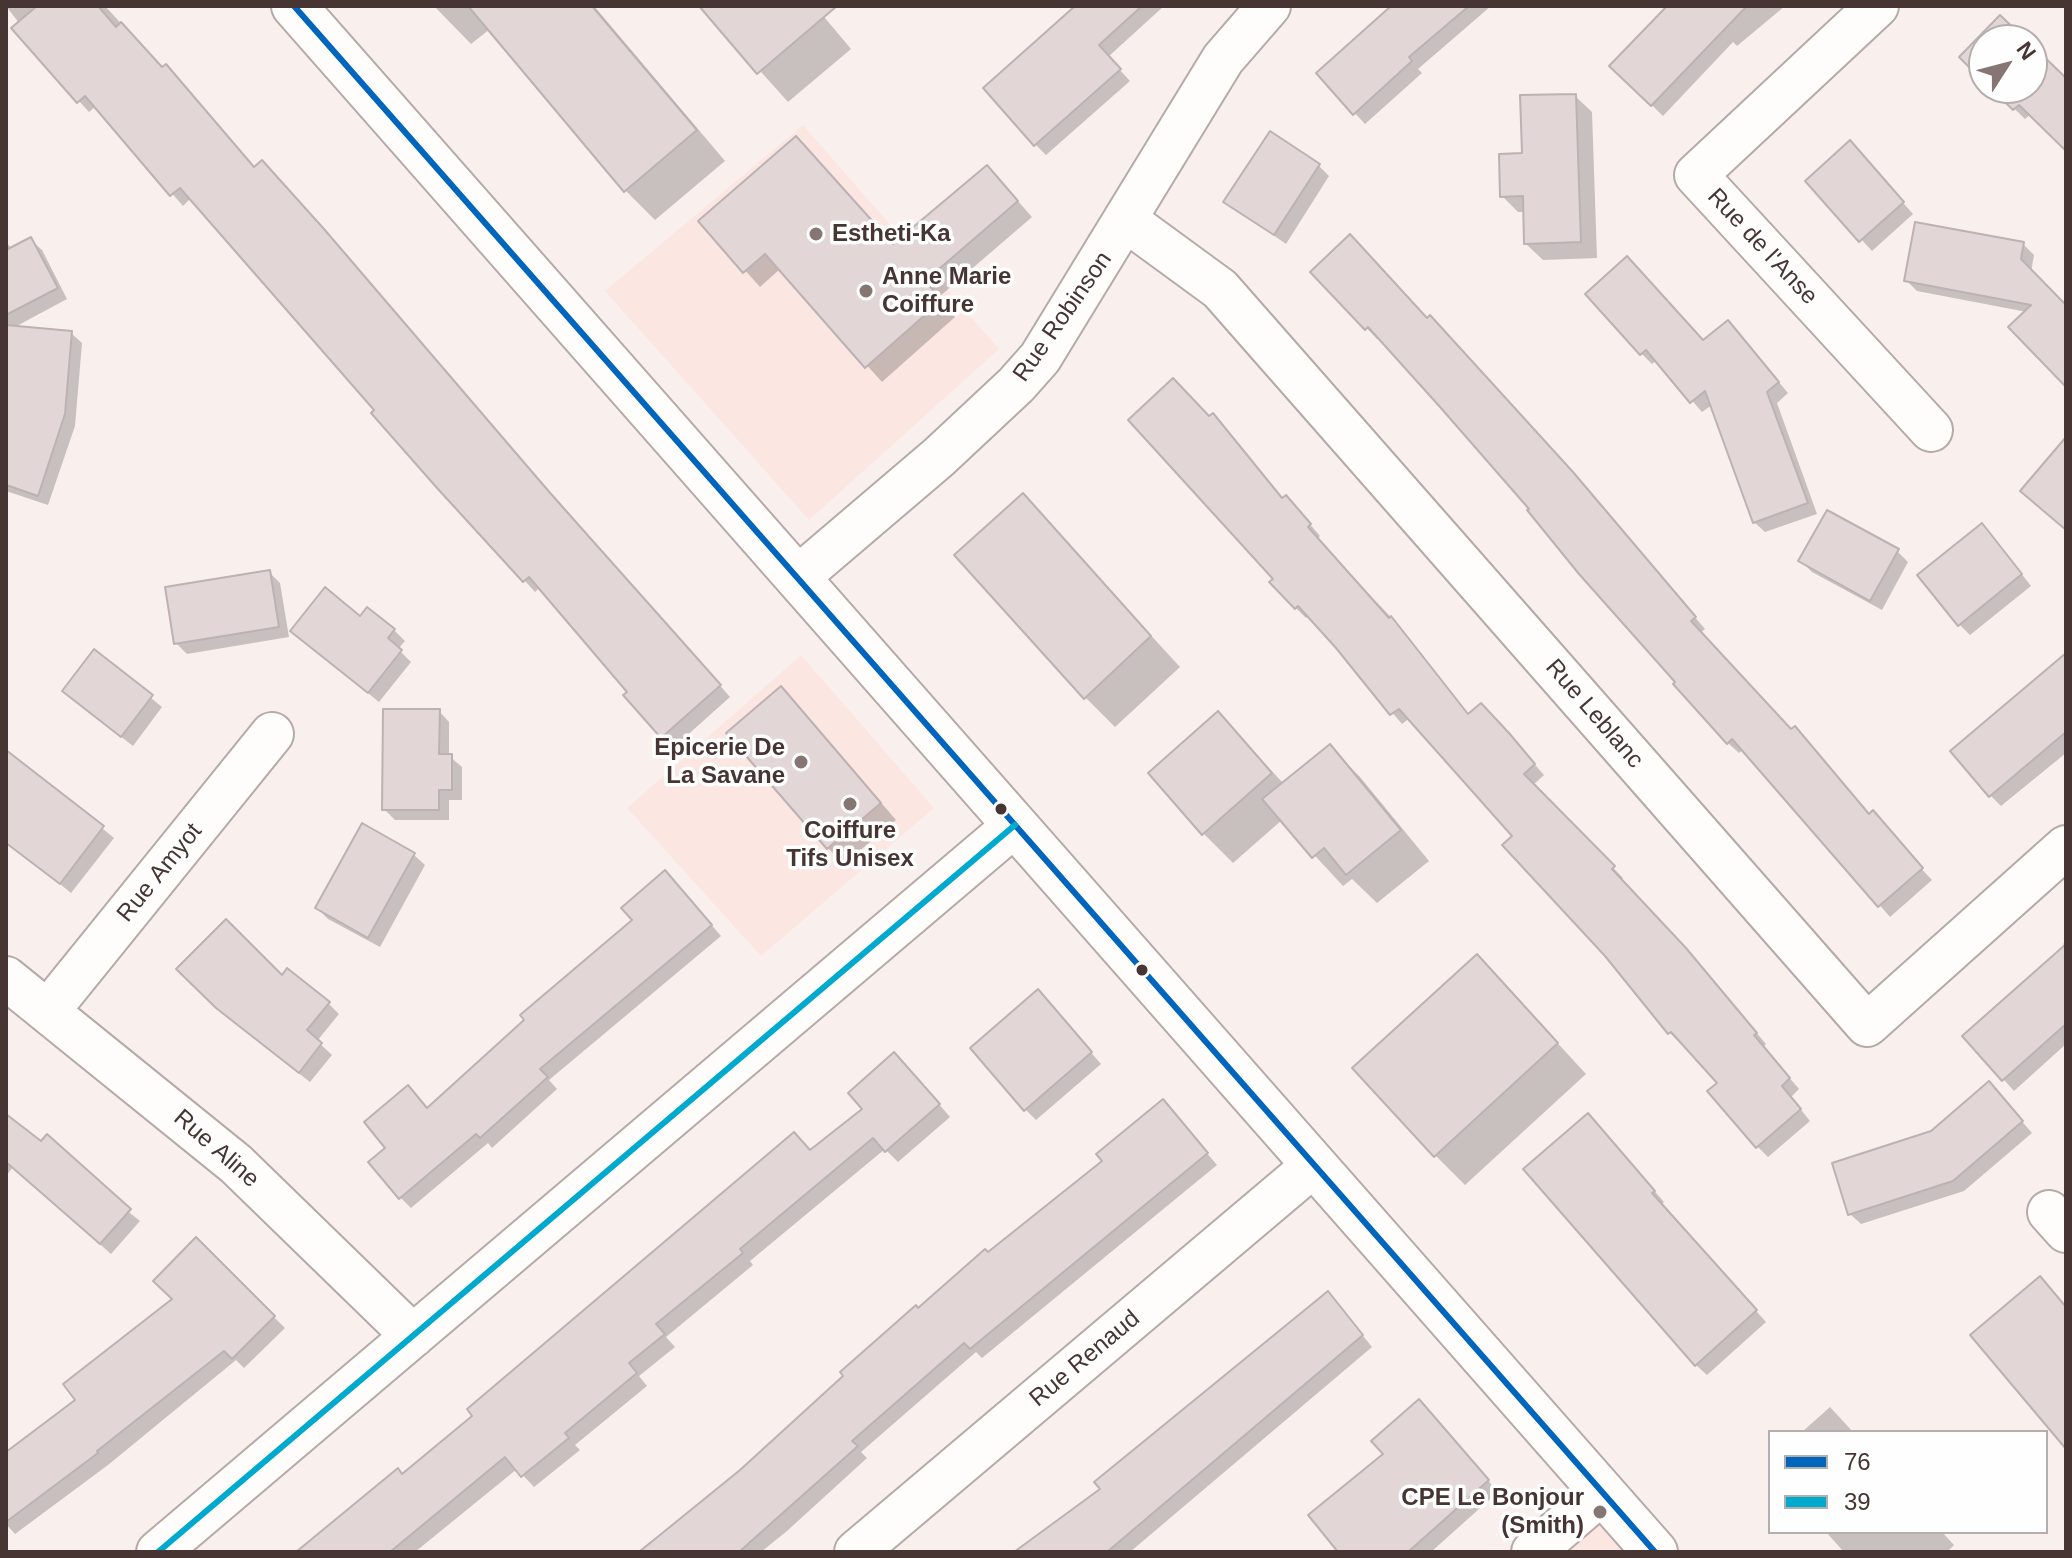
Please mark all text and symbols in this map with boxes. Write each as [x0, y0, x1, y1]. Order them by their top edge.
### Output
north arrow [1968, 24, 2048, 104]
text: N [2011, 37, 2041, 65]
street label: Rue de l'Anse [1701, 183, 1823, 311]
place label: Estheti-Ka [832, 220, 951, 248]
marker: Estheti-Ka [807, 225, 825, 243]
street label: Rue Robinson [1008, 246, 1118, 388]
place label: Anne Marie Coiffure [882, 263, 1011, 319]
marker: Anne Marie Coiffure [857, 282, 875, 300]
street label: Rue Leblanc [1539, 654, 1649, 774]
place label: Epicerie De La Savane [654, 734, 785, 790]
marker: Epicerie De La Savane [792, 753, 810, 771]
marker: Coiffure Tifs Unisex [841, 795, 859, 813]
unlabelled marker [993, 801, 1009, 817]
place label: Coiffure Tifs Unisex [786, 817, 914, 873]
street label: Rue Amyot [111, 818, 209, 928]
unlabelled marker [1134, 962, 1150, 978]
street label: Rue Aline [167, 1104, 265, 1194]
street label: Rue Renaud [1024, 1305, 1146, 1413]
legend [1768, 1430, 2048, 1534]
text: 76 [1844, 1448, 1871, 1475]
place label: CPE Le Bonjour (Smith) [1401, 1484, 1584, 1540]
text: 39 [1844, 1488, 1871, 1515]
marker: CPE Le Bonjour (Smith) [1591, 1503, 1609, 1521]

